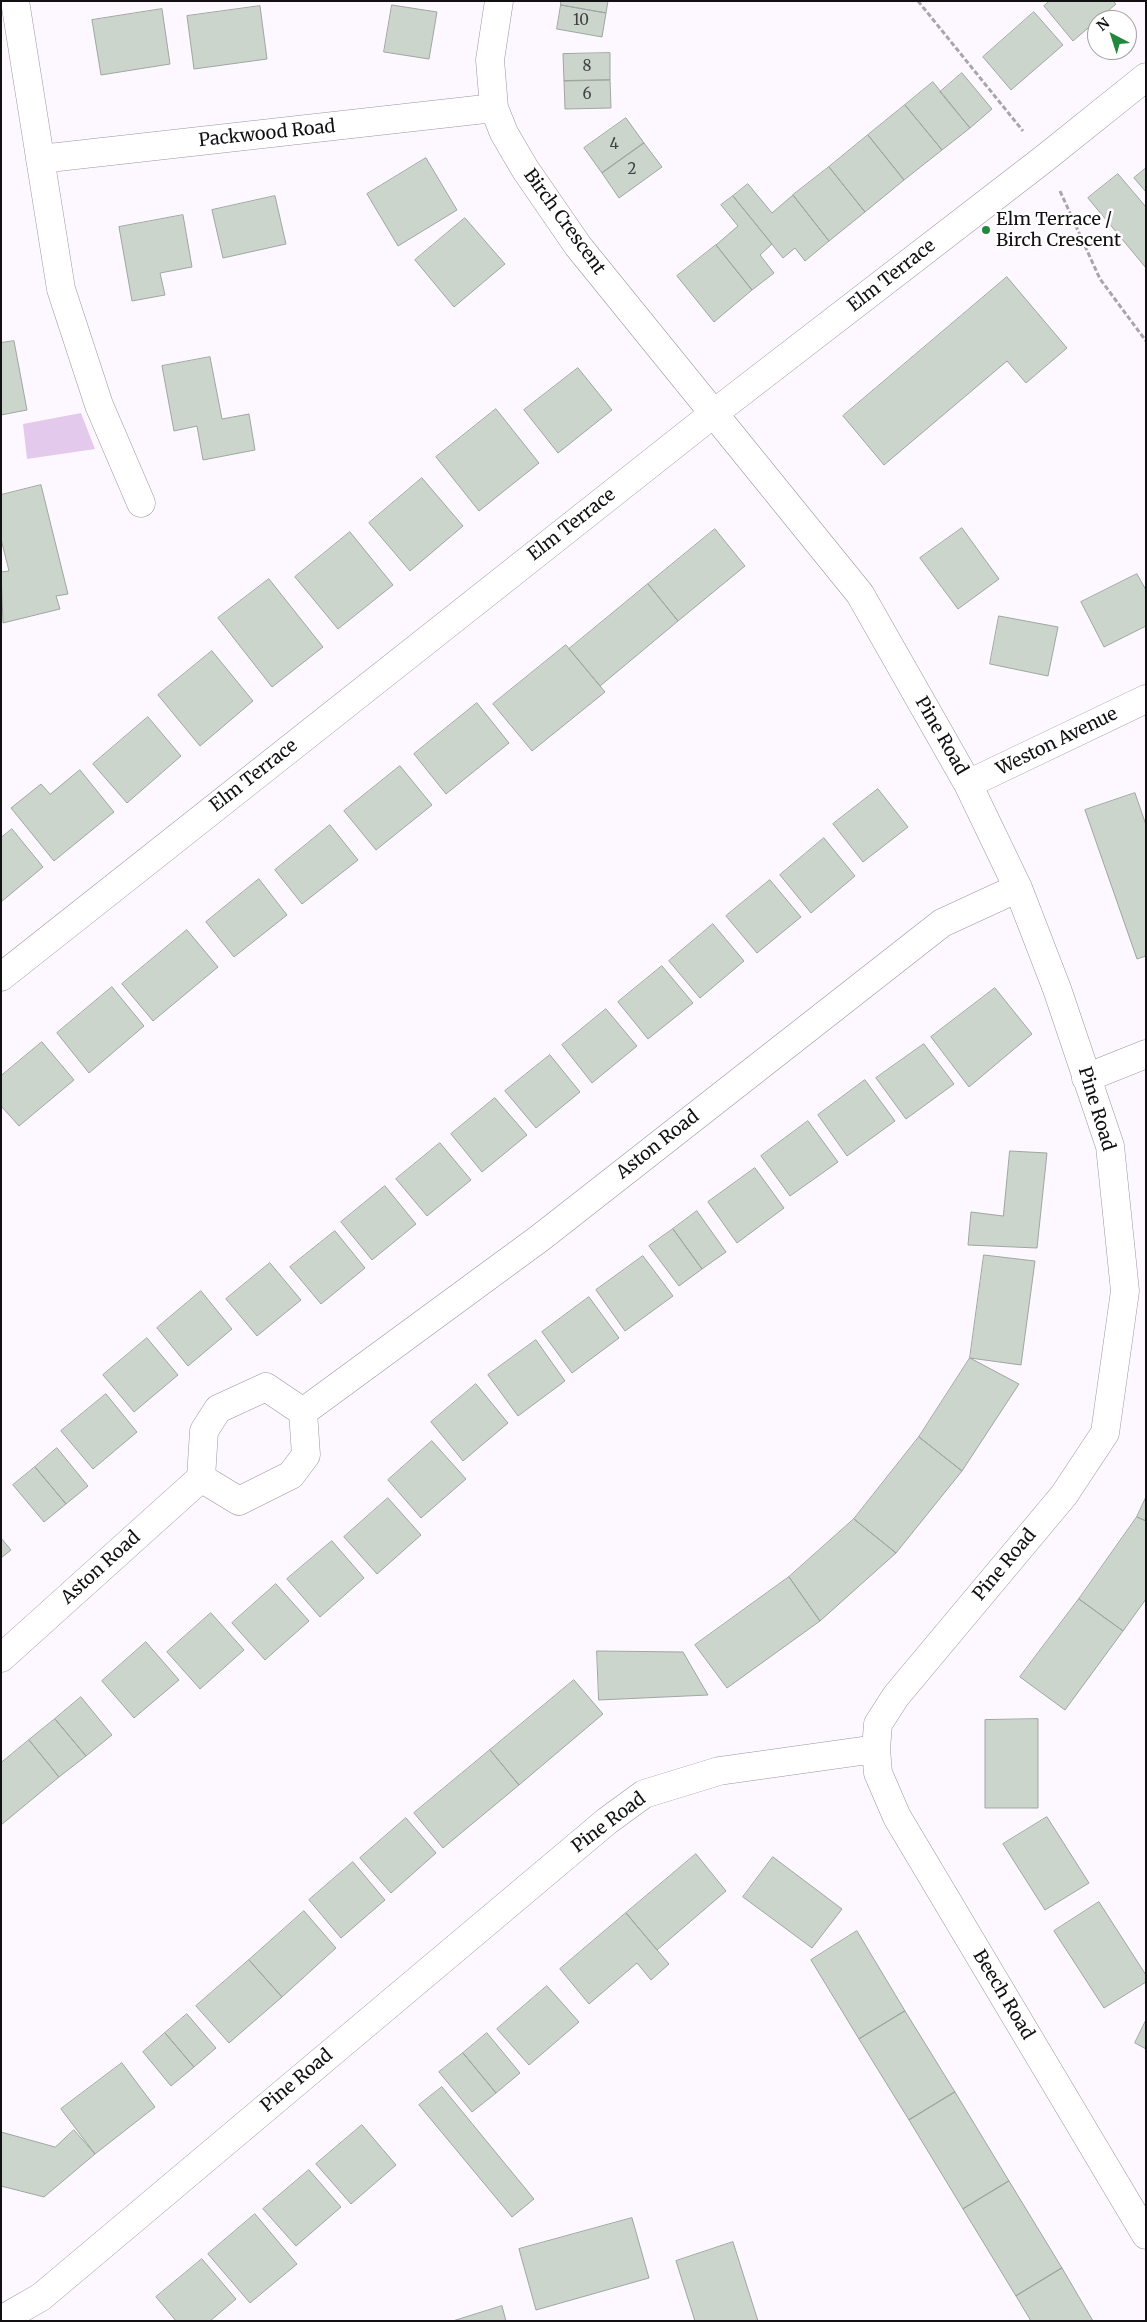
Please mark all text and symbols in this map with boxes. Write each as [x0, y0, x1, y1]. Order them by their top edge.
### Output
north arrow [1087, 10, 1137, 60]
house number: 10 [573, 12, 589, 30]
text: N [1093, 14, 1113, 35]
house number: 8 [583, 58, 591, 76]
house number: 6 [582, 86, 592, 104]
street label: Packwood Road [198, 116, 336, 152]
house number: 4 [609, 136, 619, 154]
house number: 2 [628, 161, 636, 179]
street label: Birch Crescent [519, 165, 609, 279]
place label: Elm Terrace / Birch Crescent [996, 209, 1121, 252]
marker: Elm Terrace / Birch Crescent [980, 224, 992, 236]
street label: Elm Terrace [844, 235, 940, 317]
street label: Elm Terrace [524, 484, 620, 566]
street label: Pine Road [910, 693, 972, 779]
street label: Weston Avenue [993, 703, 1121, 781]
street label: Elm Terrace [206, 735, 302, 817]
street label: Pine Road [1073, 1064, 1119, 1154]
street label: Aston Road [612, 1106, 704, 1184]
street label: Pine Road [969, 1525, 1041, 1605]
street label: Aston Road [57, 1527, 145, 1609]
street label: Pine Road [568, 1788, 650, 1858]
street label: Beech Road [968, 1946, 1038, 2044]
street label: Pine Road [257, 2045, 337, 2117]

